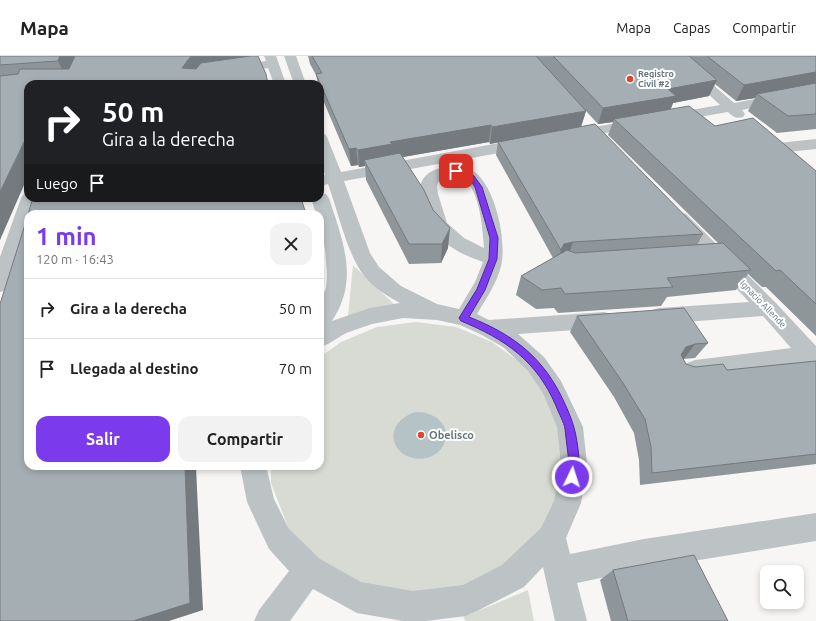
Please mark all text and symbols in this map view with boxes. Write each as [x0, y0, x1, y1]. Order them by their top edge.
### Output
text: Mapa [20, 17, 69, 39]
text: Mapa [616, 20, 651, 36]
text: Capas [673, 20, 710, 36]
text: Compartir [732, 20, 796, 36]
place label: Registro Civil #2 [638, 69, 674, 89]
marker: Registro Civil #2 [625, 74, 635, 84]
icon: right [36, 96, 88, 148]
text: 50 m [102, 96, 164, 127]
text: Gira a la derecha [102, 129, 235, 149]
pin [439, 154, 473, 188]
icon: arrive [445, 160, 467, 182]
icon: arrive [86, 172, 108, 194]
text: Luego [36, 175, 78, 192]
text: 1 min [36, 223, 97, 250]
button: close [270, 223, 312, 265]
text: 120 m · 16:43 [36, 252, 114, 266]
street label: Ignacio Allende [738, 278, 788, 330]
icon: right [36, 298, 58, 320]
text: Gira a la derecha [70, 300, 187, 317]
text: 50 m [279, 300, 312, 317]
icon: arrive [36, 358, 58, 380]
text: Llegada al destino [70, 360, 199, 377]
text: 70 m [279, 360, 312, 377]
button: Salir [36, 416, 170, 462]
button: Compartir [178, 416, 312, 462]
place label: Obelisco [429, 429, 474, 441]
marker: Obelisco [416, 430, 426, 440]
position arrow [551, 456, 593, 498]
map controls [760, 565, 804, 609]
button: search [760, 565, 804, 609]

